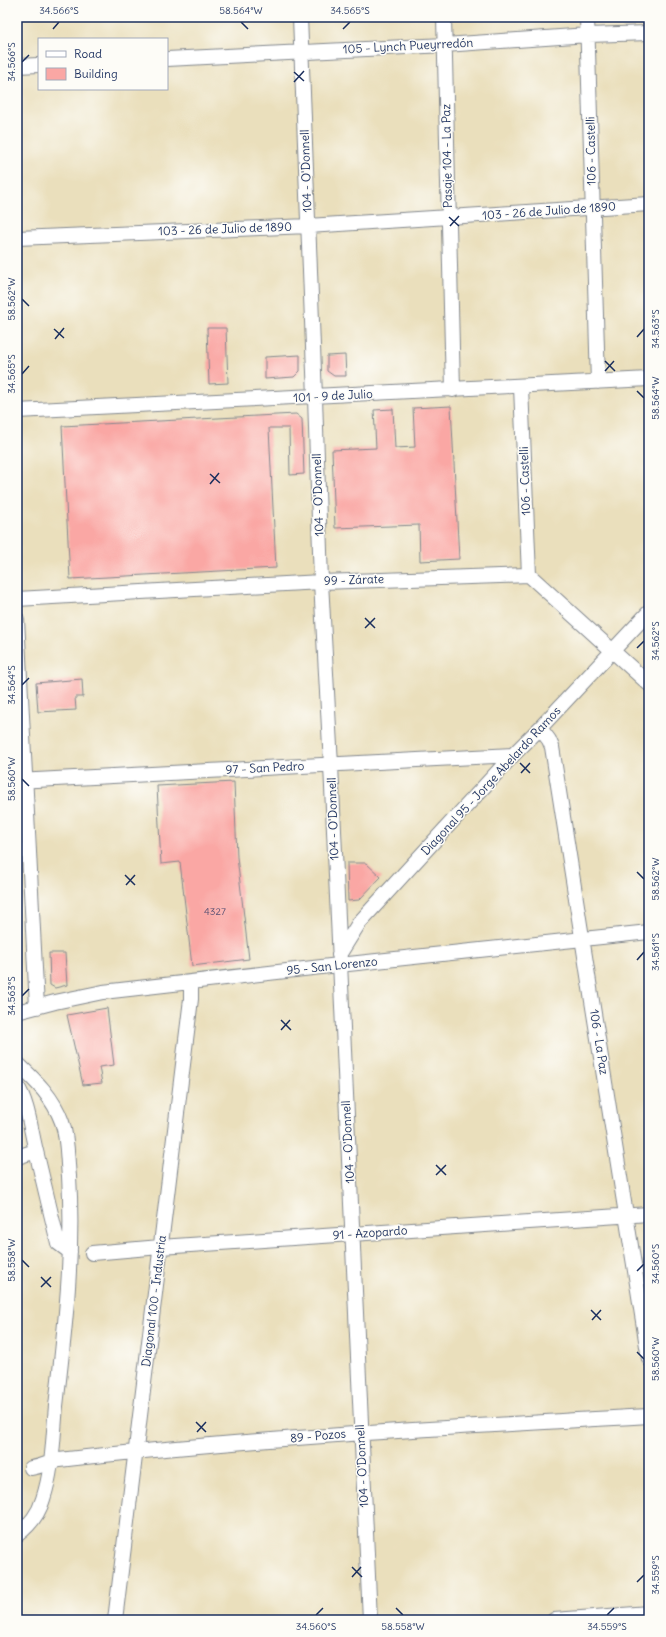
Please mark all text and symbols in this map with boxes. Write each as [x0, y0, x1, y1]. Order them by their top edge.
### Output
text: 34.566°S [39, 4, 79, 17]
text: 58.564°W [219, 4, 263, 17]
text: 34.565°S [330, 4, 370, 17]
street label: 105 - Lynch Pueyrredón [342, 35, 474, 56]
legend [38, 38, 168, 90]
text: 34.566°S [5, 42, 18, 82]
text: Road [74, 46, 102, 61]
text: Building [74, 66, 118, 81]
street label: Pasaje 104 - La Paz [438, 104, 455, 208]
street label: 106 - Castelli [582, 116, 599, 186]
street label: 104 - O'Donnell [297, 129, 314, 213]
street label: 103 - 26 de Julio de 1890 [482, 198, 616, 223]
street label: 103 - 26 de Julio de 1890 [158, 219, 292, 238]
text: 58.562°W [5, 277, 18, 321]
text: 34.563°S [649, 309, 662, 349]
text: 34.565°S [5, 354, 18, 394]
text: 58.564°W [649, 376, 662, 420]
street label: 101 - 9 de Julio [293, 386, 373, 405]
street label: 106 - Castelli [516, 446, 533, 516]
street label: 104 - O'Donnell [309, 453, 326, 537]
street label: 99 - Zárate [324, 571, 384, 588]
text: 34.562°S [649, 621, 662, 661]
text: 34.564°S [5, 665, 18, 705]
street label: Diagonal 95 - Jorge Abelardo Ramos [418, 703, 564, 858]
text: 58.560°W [5, 757, 18, 801]
street label: 97 - San Pedro [225, 758, 305, 777]
street label: 104 - O'Donnell [324, 777, 341, 861]
text: 58.562°W [649, 857, 662, 901]
house number: 4327 [204, 905, 226, 918]
text: 34.561°S [649, 933, 662, 971]
street label: 95 - San Lorenzo [286, 953, 378, 978]
text: 34.563°S [5, 976, 18, 1016]
street label: 106 - La Paz [587, 1008, 612, 1076]
street label: 104 - O'Donnell [338, 1100, 357, 1184]
street label: 91 - Azopardo [332, 1222, 408, 1243]
street label: Diagonal 100 - Industria [138, 1234, 169, 1368]
text: 58.558°W [5, 1238, 18, 1282]
text: 34.560°S [649, 1243, 662, 1284]
text: 58.560°W [649, 1337, 662, 1381]
street label: 104 - O'Donnell [352, 1424, 371, 1508]
street label: 89 - Pozos [289, 1426, 347, 1445]
text: 34.559°S [649, 1555, 662, 1595]
text: 34.560°S [296, 1620, 337, 1633]
text: 58.558°W [381, 1620, 425, 1633]
text: 34.559°S [587, 1620, 627, 1633]

